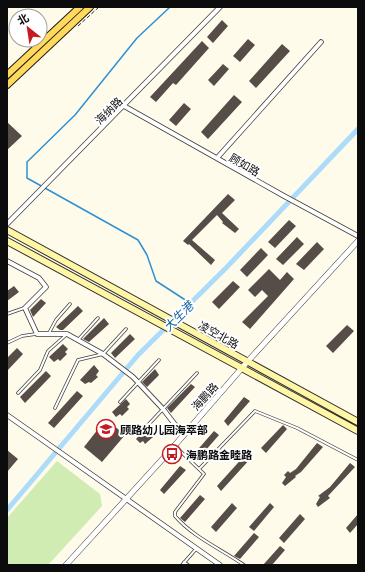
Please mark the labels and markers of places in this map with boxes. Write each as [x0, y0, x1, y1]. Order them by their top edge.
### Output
school or university icon: 顾路幼儿园海萃部 [95, 418, 117, 440]
place label: 顾路幼儿园海萃部 [120, 421, 208, 437]
bus stop icon: 海鹏路金睦路 [161, 443, 183, 465]
place label: 海鹏路金睦路 [186, 446, 253, 462]

